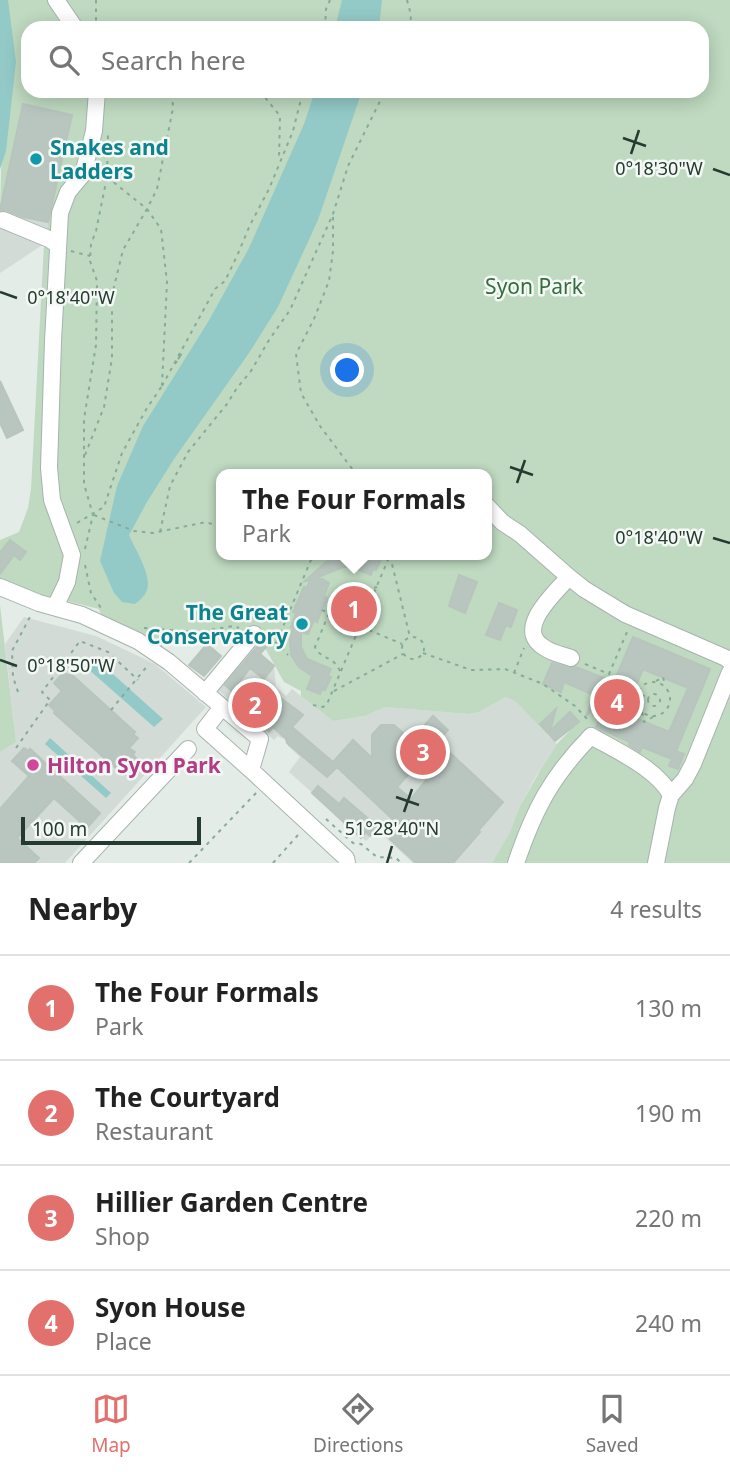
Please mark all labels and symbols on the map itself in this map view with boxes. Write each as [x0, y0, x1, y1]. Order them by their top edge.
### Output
place label: Snakes and Ladders [50, 133, 169, 185]
marker: Snakes and Ladders [28, 151, 44, 167]
text: 0°18'30"W [615, 156, 703, 180]
park label: Syon Park [485, 272, 584, 300]
text: 0°18'40"W [27, 285, 115, 309]
your location [330, 353, 364, 387]
text: 0°18'40"W [615, 525, 703, 549]
pin: 1 [331, 583, 377, 635]
place label: The Great Conservatory [147, 598, 288, 650]
marker: The Great Conservatory [294, 616, 310, 632]
text: 0°18'50"W [27, 653, 115, 677]
pin: 4 [594, 676, 640, 728]
pin: 2 [232, 679, 278, 731]
pin: 3 [400, 726, 446, 778]
place label: Hilton Syon Park [47, 751, 222, 779]
marker: Hilton Syon Park [25, 757, 41, 773]
scale bar [21, 814, 201, 846]
text: 51°28'40"N [345, 816, 439, 840]

